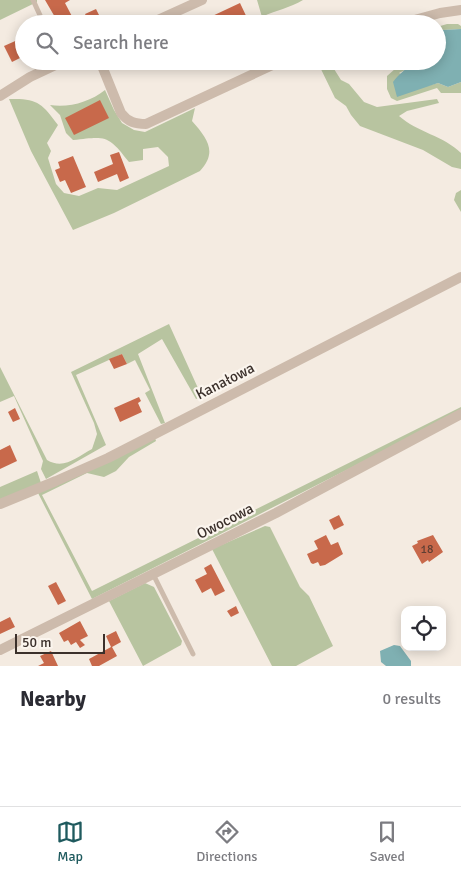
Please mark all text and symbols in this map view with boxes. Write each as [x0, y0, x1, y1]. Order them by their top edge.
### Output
search box [15, 15, 446, 70]
icon: search [33, 29, 61, 57]
text: Search here [73, 31, 169, 55]
street label: Kanałowa [193, 359, 257, 403]
street label: Owocowa [194, 499, 256, 543]
house number: 18 [421, 542, 433, 557]
map controls [401, 606, 446, 651]
button: locate [401, 606, 446, 651]
scale bar [15, 631, 105, 654]
text: 50 m [22, 634, 51, 651]
text: Nearby [20, 686, 86, 712]
text: 0 results [382, 689, 441, 709]
tab: Map [56, 818, 84, 865]
tab: Directions [196, 818, 257, 865]
tab: Saved [370, 818, 405, 865]

